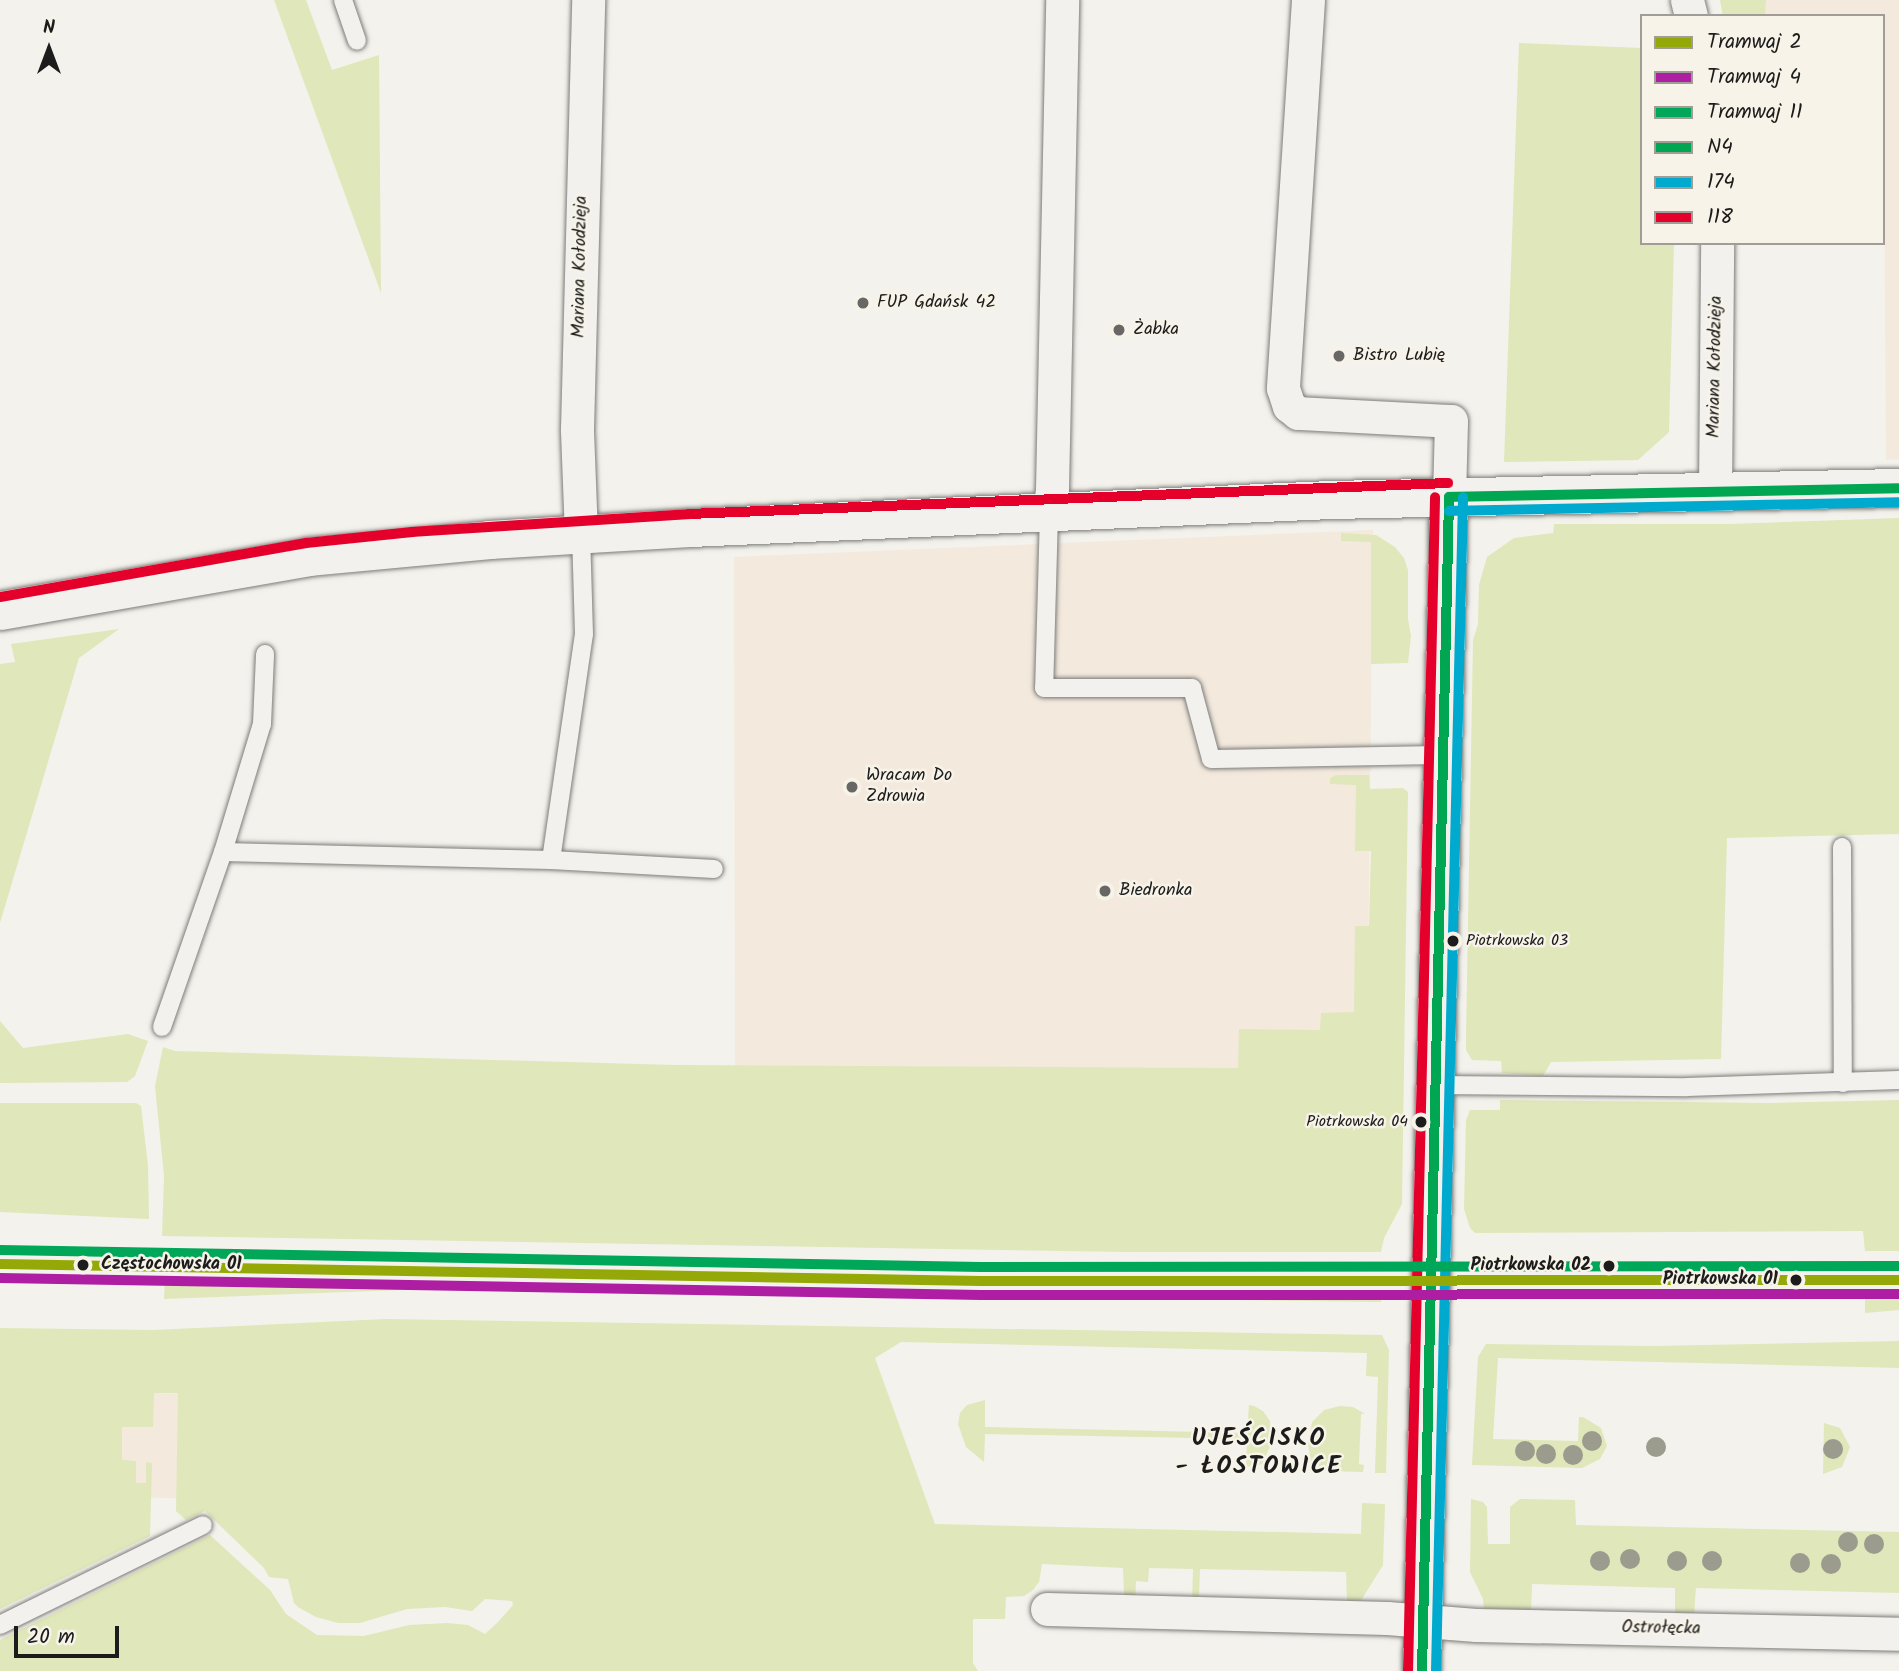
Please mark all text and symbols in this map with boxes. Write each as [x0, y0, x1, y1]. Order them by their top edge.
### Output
text: N [43, 13, 55, 43]
north arrow [14, 14, 84, 84]
legend [1640, 14, 1885, 245]
text: Tramwaj 2 [1707, 26, 1802, 59]
text: Tramwaj 4 [1707, 61, 1801, 94]
text: Tramwaj 11 [1707, 96, 1803, 129]
text: N4 [1707, 131, 1733, 164]
text: 174 [1707, 166, 1735, 199]
street label: Mariana Kołodzieja [569, 196, 593, 338]
text: 118 [1707, 201, 1733, 234]
place label: FUP Gdańsk 42 [877, 292, 996, 314]
marker: FUP Gdańsk 42 [855, 295, 871, 311]
street label: Mariana Kołodzieja [1704, 296, 1728, 438]
place label: Żabka [1133, 319, 1179, 341]
marker: Żabka [1111, 322, 1127, 338]
place label: Bistro Lubię [1353, 345, 1445, 367]
marker: Bistro Lubię [1331, 348, 1347, 364]
place label: Wracam Do Zdrowia [866, 766, 952, 808]
marker: Wracam Do Zdrowia [844, 779, 860, 795]
place label: Biedronka [1119, 880, 1192, 902]
marker: Biedronka [1097, 883, 1113, 899]
place label: Piotrkowska 03 [1466, 931, 1568, 951]
marker: Piotrkowska 03 [1446, 934, 1460, 948]
place label: Piotrkowska 04 [1306, 1112, 1408, 1132]
marker: Piotrkowska 04 [1414, 1115, 1428, 1129]
marker: Częstochowska 01 [71, 1253, 95, 1277]
place label: Częstochowska 01 [101, 1254, 242, 1276]
marker: Piotrkowska 02 [1597, 1254, 1621, 1278]
place label: Piotrkowska 02 [1471, 1255, 1591, 1277]
marker: Piotrkowska 01 [1784, 1268, 1808, 1292]
place label: Piotrkowska 01 [1663, 1269, 1778, 1291]
district label: UJEŚCISKO - ŁOSTOWICE [1177, 1425, 1341, 1481]
scale bar [18, 1612, 122, 1656]
street label: Ostrołęcka [1621, 1618, 1701, 1640]
text: 20 m [27, 1621, 75, 1654]

